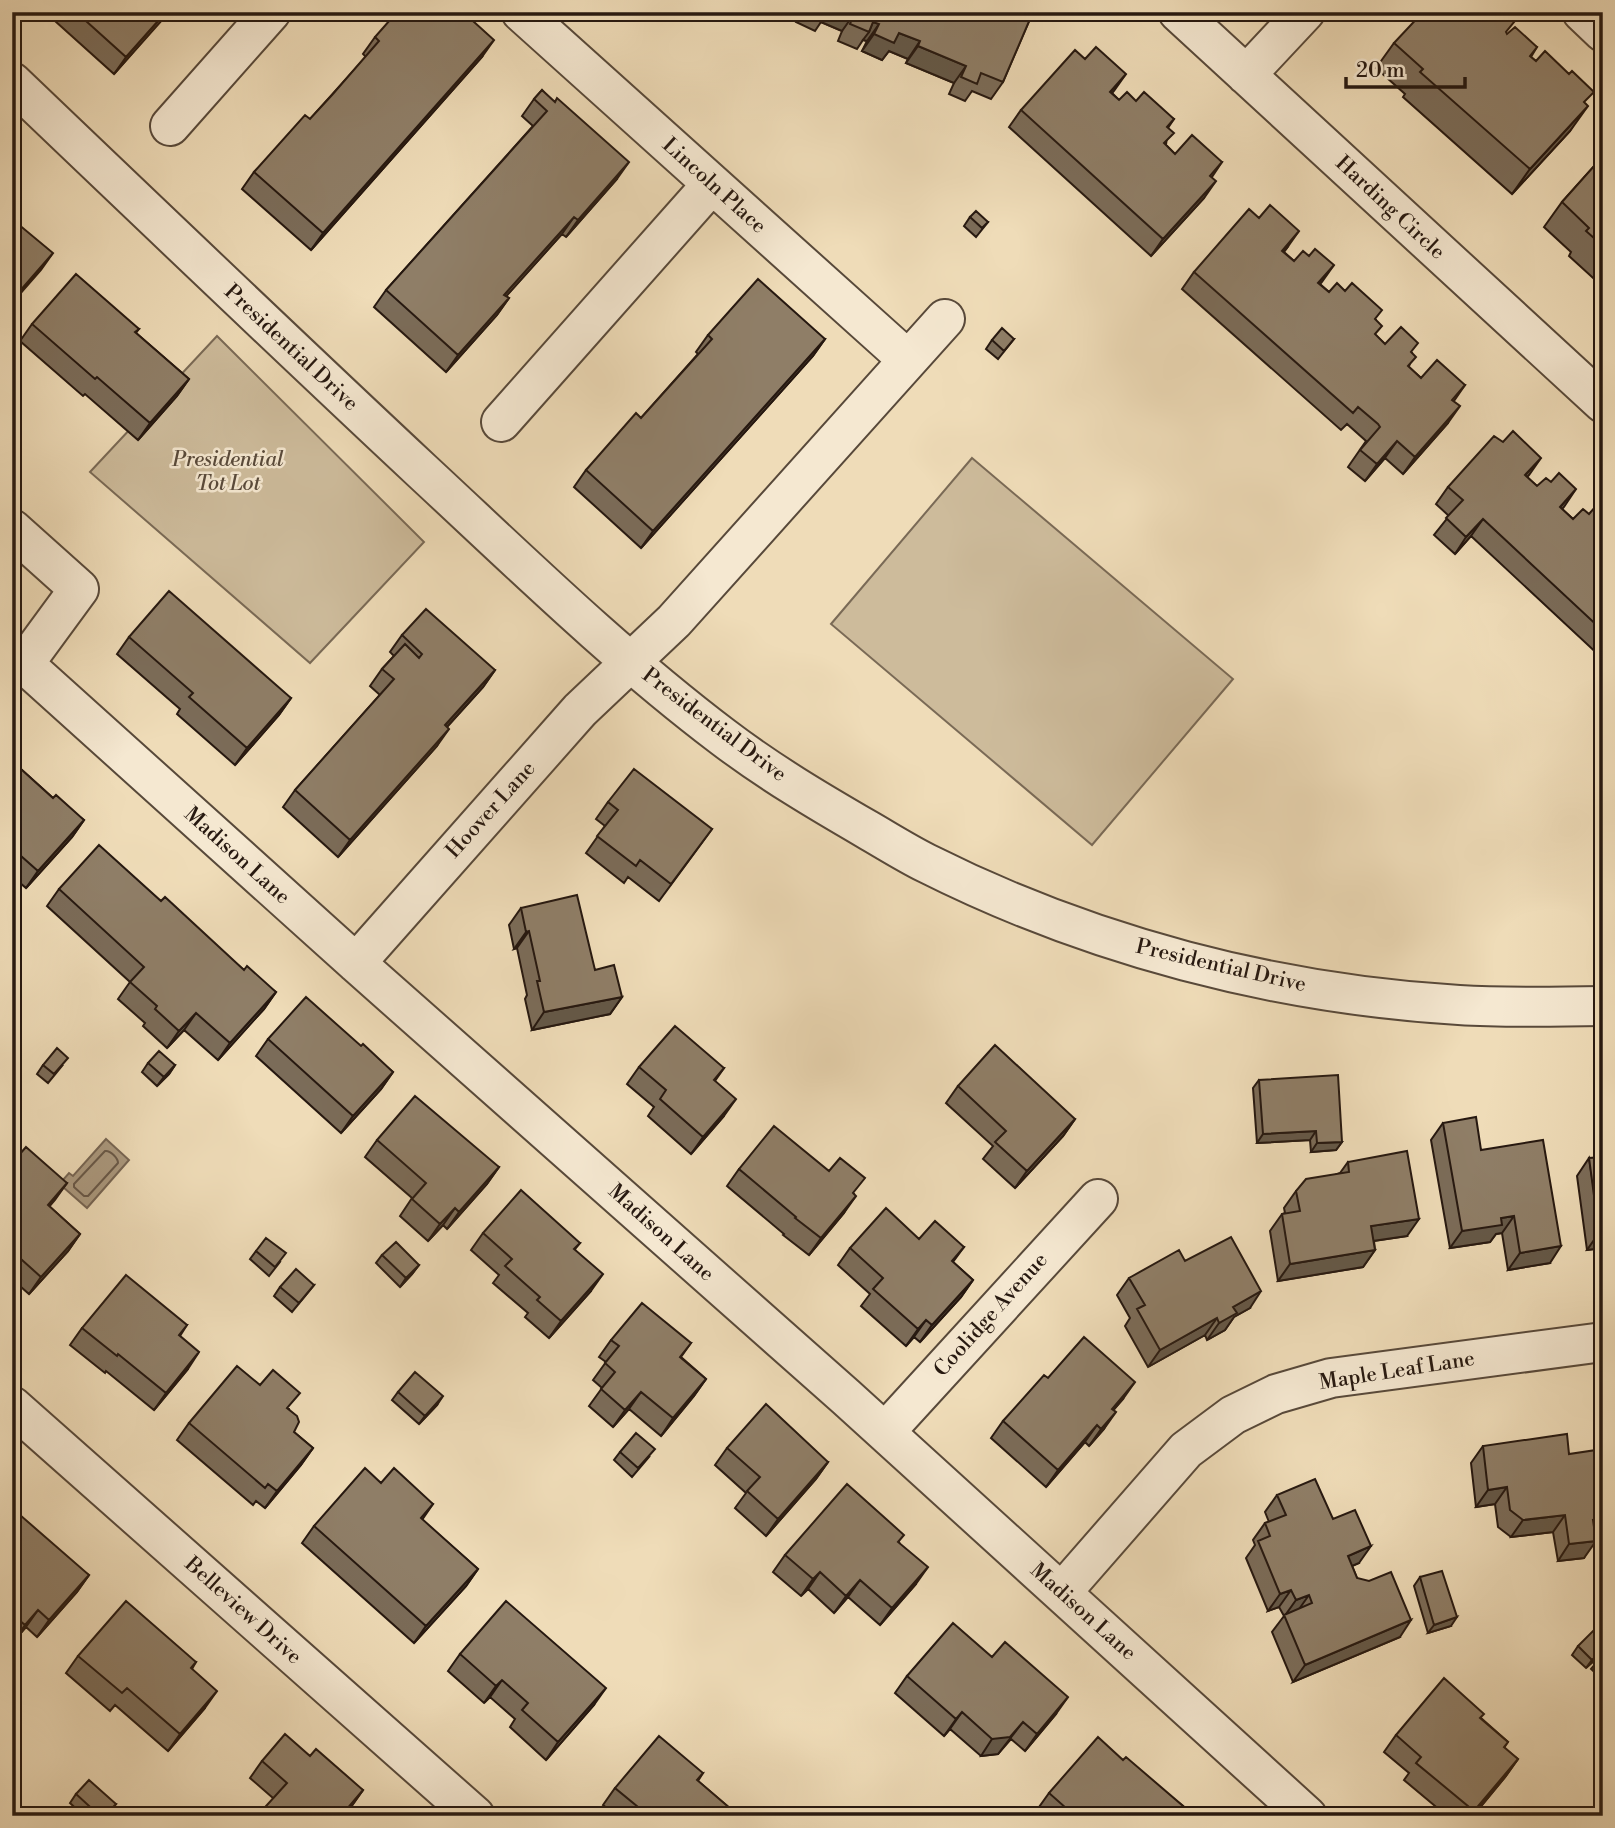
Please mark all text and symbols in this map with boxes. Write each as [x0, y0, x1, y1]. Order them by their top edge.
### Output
scale bar [1346, 46, 1464, 90]
text: 20 m [1356, 58, 1405, 84]
street label: Lincoln Place [657, 132, 771, 240]
street label: Harding Circle [1330, 151, 1450, 265]
street label: Presidential Drive [218, 279, 364, 417]
park label: Presidential Tot Lot [171, 447, 284, 497]
street label: Presidential Drive [637, 662, 791, 788]
street label: Hoover Lane [441, 756, 541, 864]
street label: Madison Lane [179, 802, 295, 910]
street label: Presidential Drive [1133, 934, 1309, 998]
street label: Madison Lane [603, 1179, 719, 1287]
street label: Coolidge Avenue [929, 1248, 1053, 1382]
street label: Maple Leaf Lane [1317, 1346, 1477, 1396]
street label: Belleview Drive [178, 1551, 307, 1670]
street label: Madison Lane [1025, 1558, 1141, 1666]

